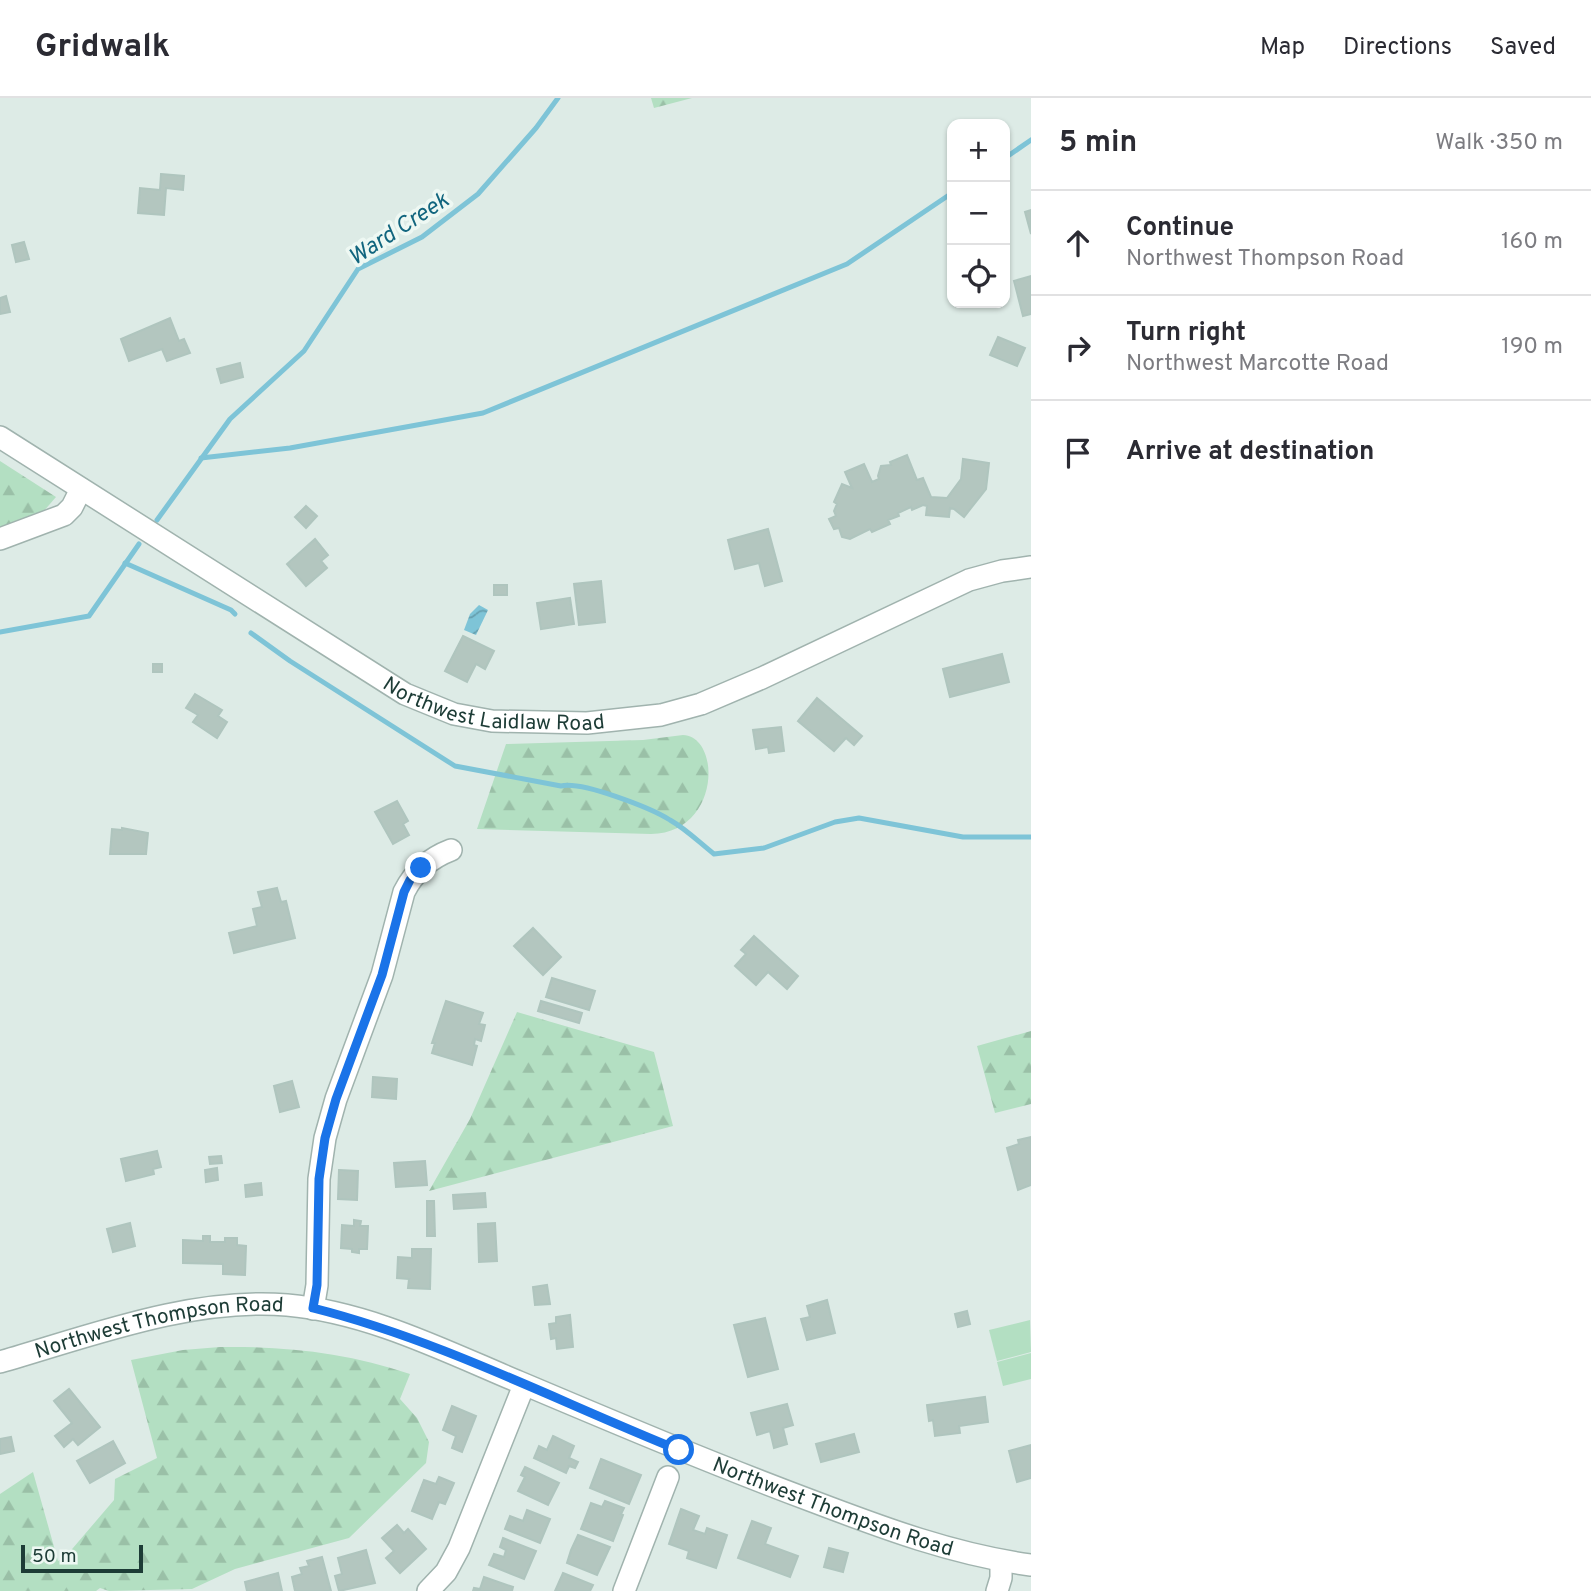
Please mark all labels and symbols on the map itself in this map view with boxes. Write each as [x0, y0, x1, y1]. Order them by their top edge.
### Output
water label: Ward Creek [344, 187, 455, 273]
street label: Northwest Laidlaw Road [377, 671, 606, 739]
route end [405, 852, 436, 883]
street label: Northwest Thompson Road [32, 1292, 284, 1366]
route start [663, 1434, 694, 1465]
street label: Northwest Thompson Road [708, 1452, 956, 1564]
scale bar [21, 1542, 144, 1574]

